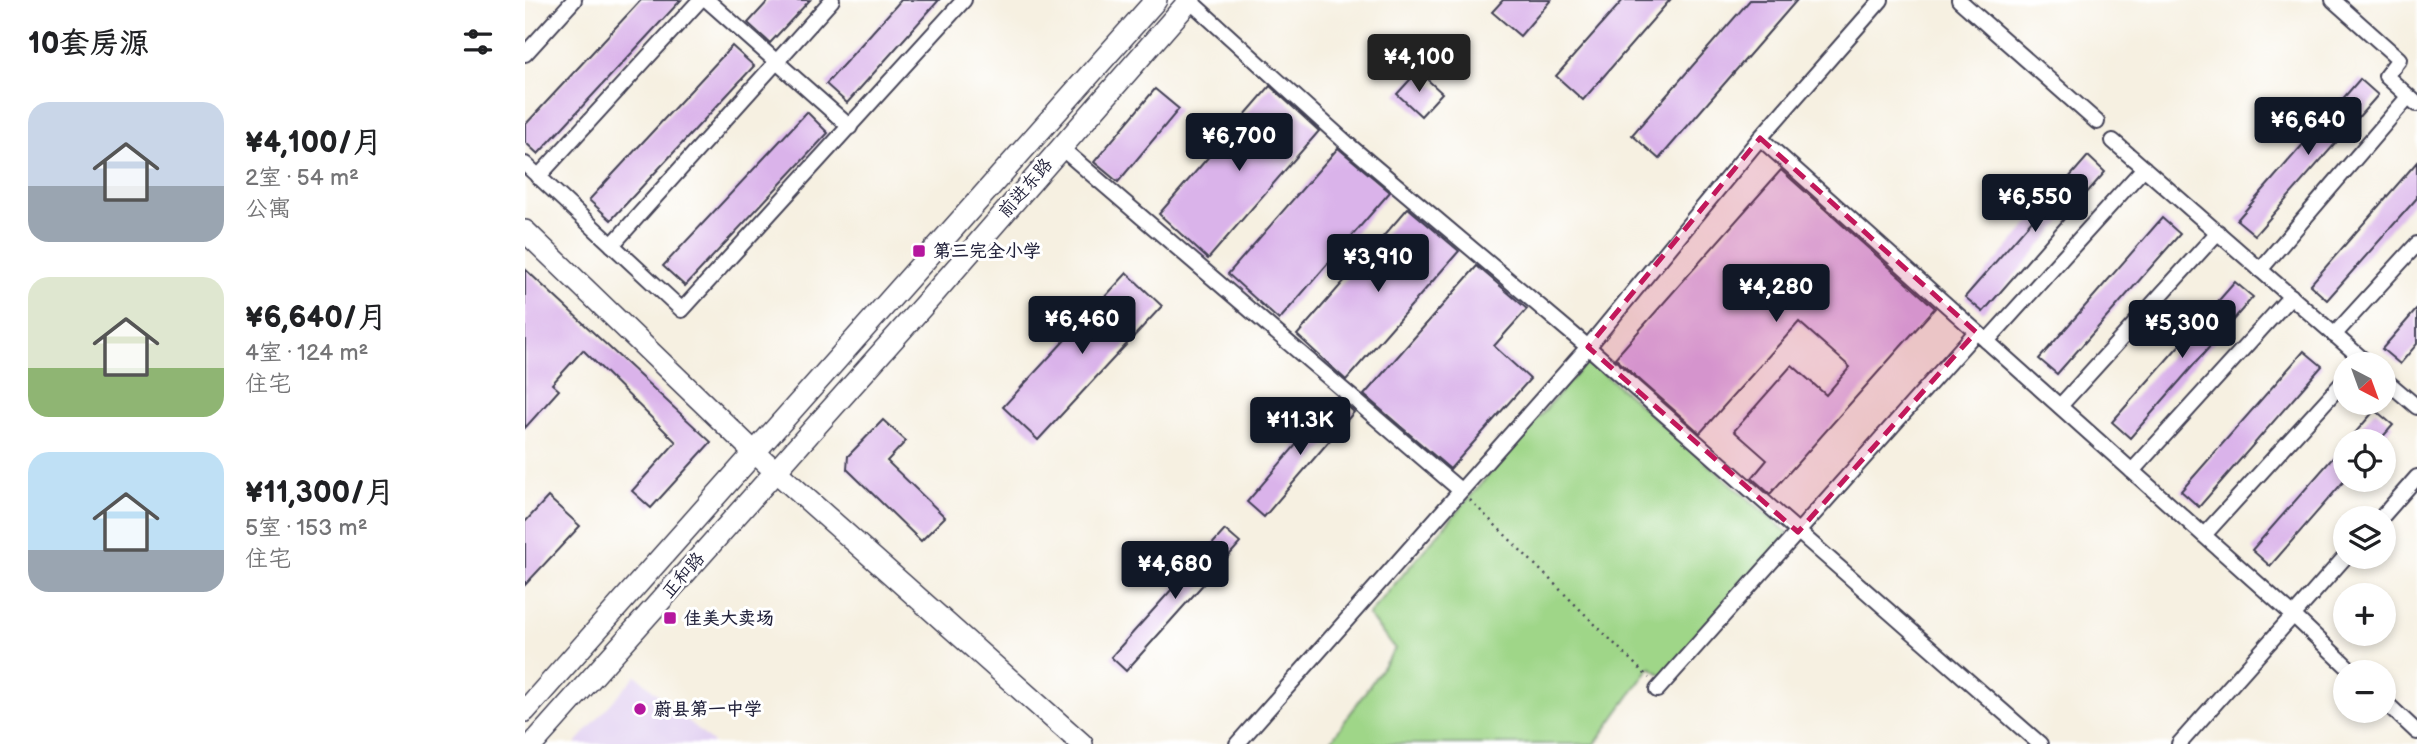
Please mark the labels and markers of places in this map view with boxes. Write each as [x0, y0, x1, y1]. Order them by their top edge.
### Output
pin: ¥4,100 [1362, 34, 1476, 94]
pin: ¥6,640 [2251, 97, 2365, 157]
pin: ¥6,700 [1182, 114, 1296, 173]
pin: ¥6,550 [1978, 174, 2092, 234]
pin: ¥3,910 [1321, 234, 1435, 294]
place label: 第三完全小学 [933, 241, 1041, 262]
marker: 第三完全小学 [911, 243, 927, 259]
pin: ¥4,280 [1719, 264, 1833, 324]
pin: ¥6,460 [1025, 296, 1139, 356]
pin: ¥5,300 [2125, 300, 2239, 360]
pin: ¥11.3K [1243, 398, 1357, 457]
pin: ¥4,680 [1118, 542, 1232, 601]
place label: 佳美大卖场 [684, 608, 774, 629]
marker: 佳美大卖场 [662, 610, 678, 626]
place label: 蔚县第一中学 [654, 699, 762, 720]
marker: 蔚县第一中学 [632, 701, 648, 717]

